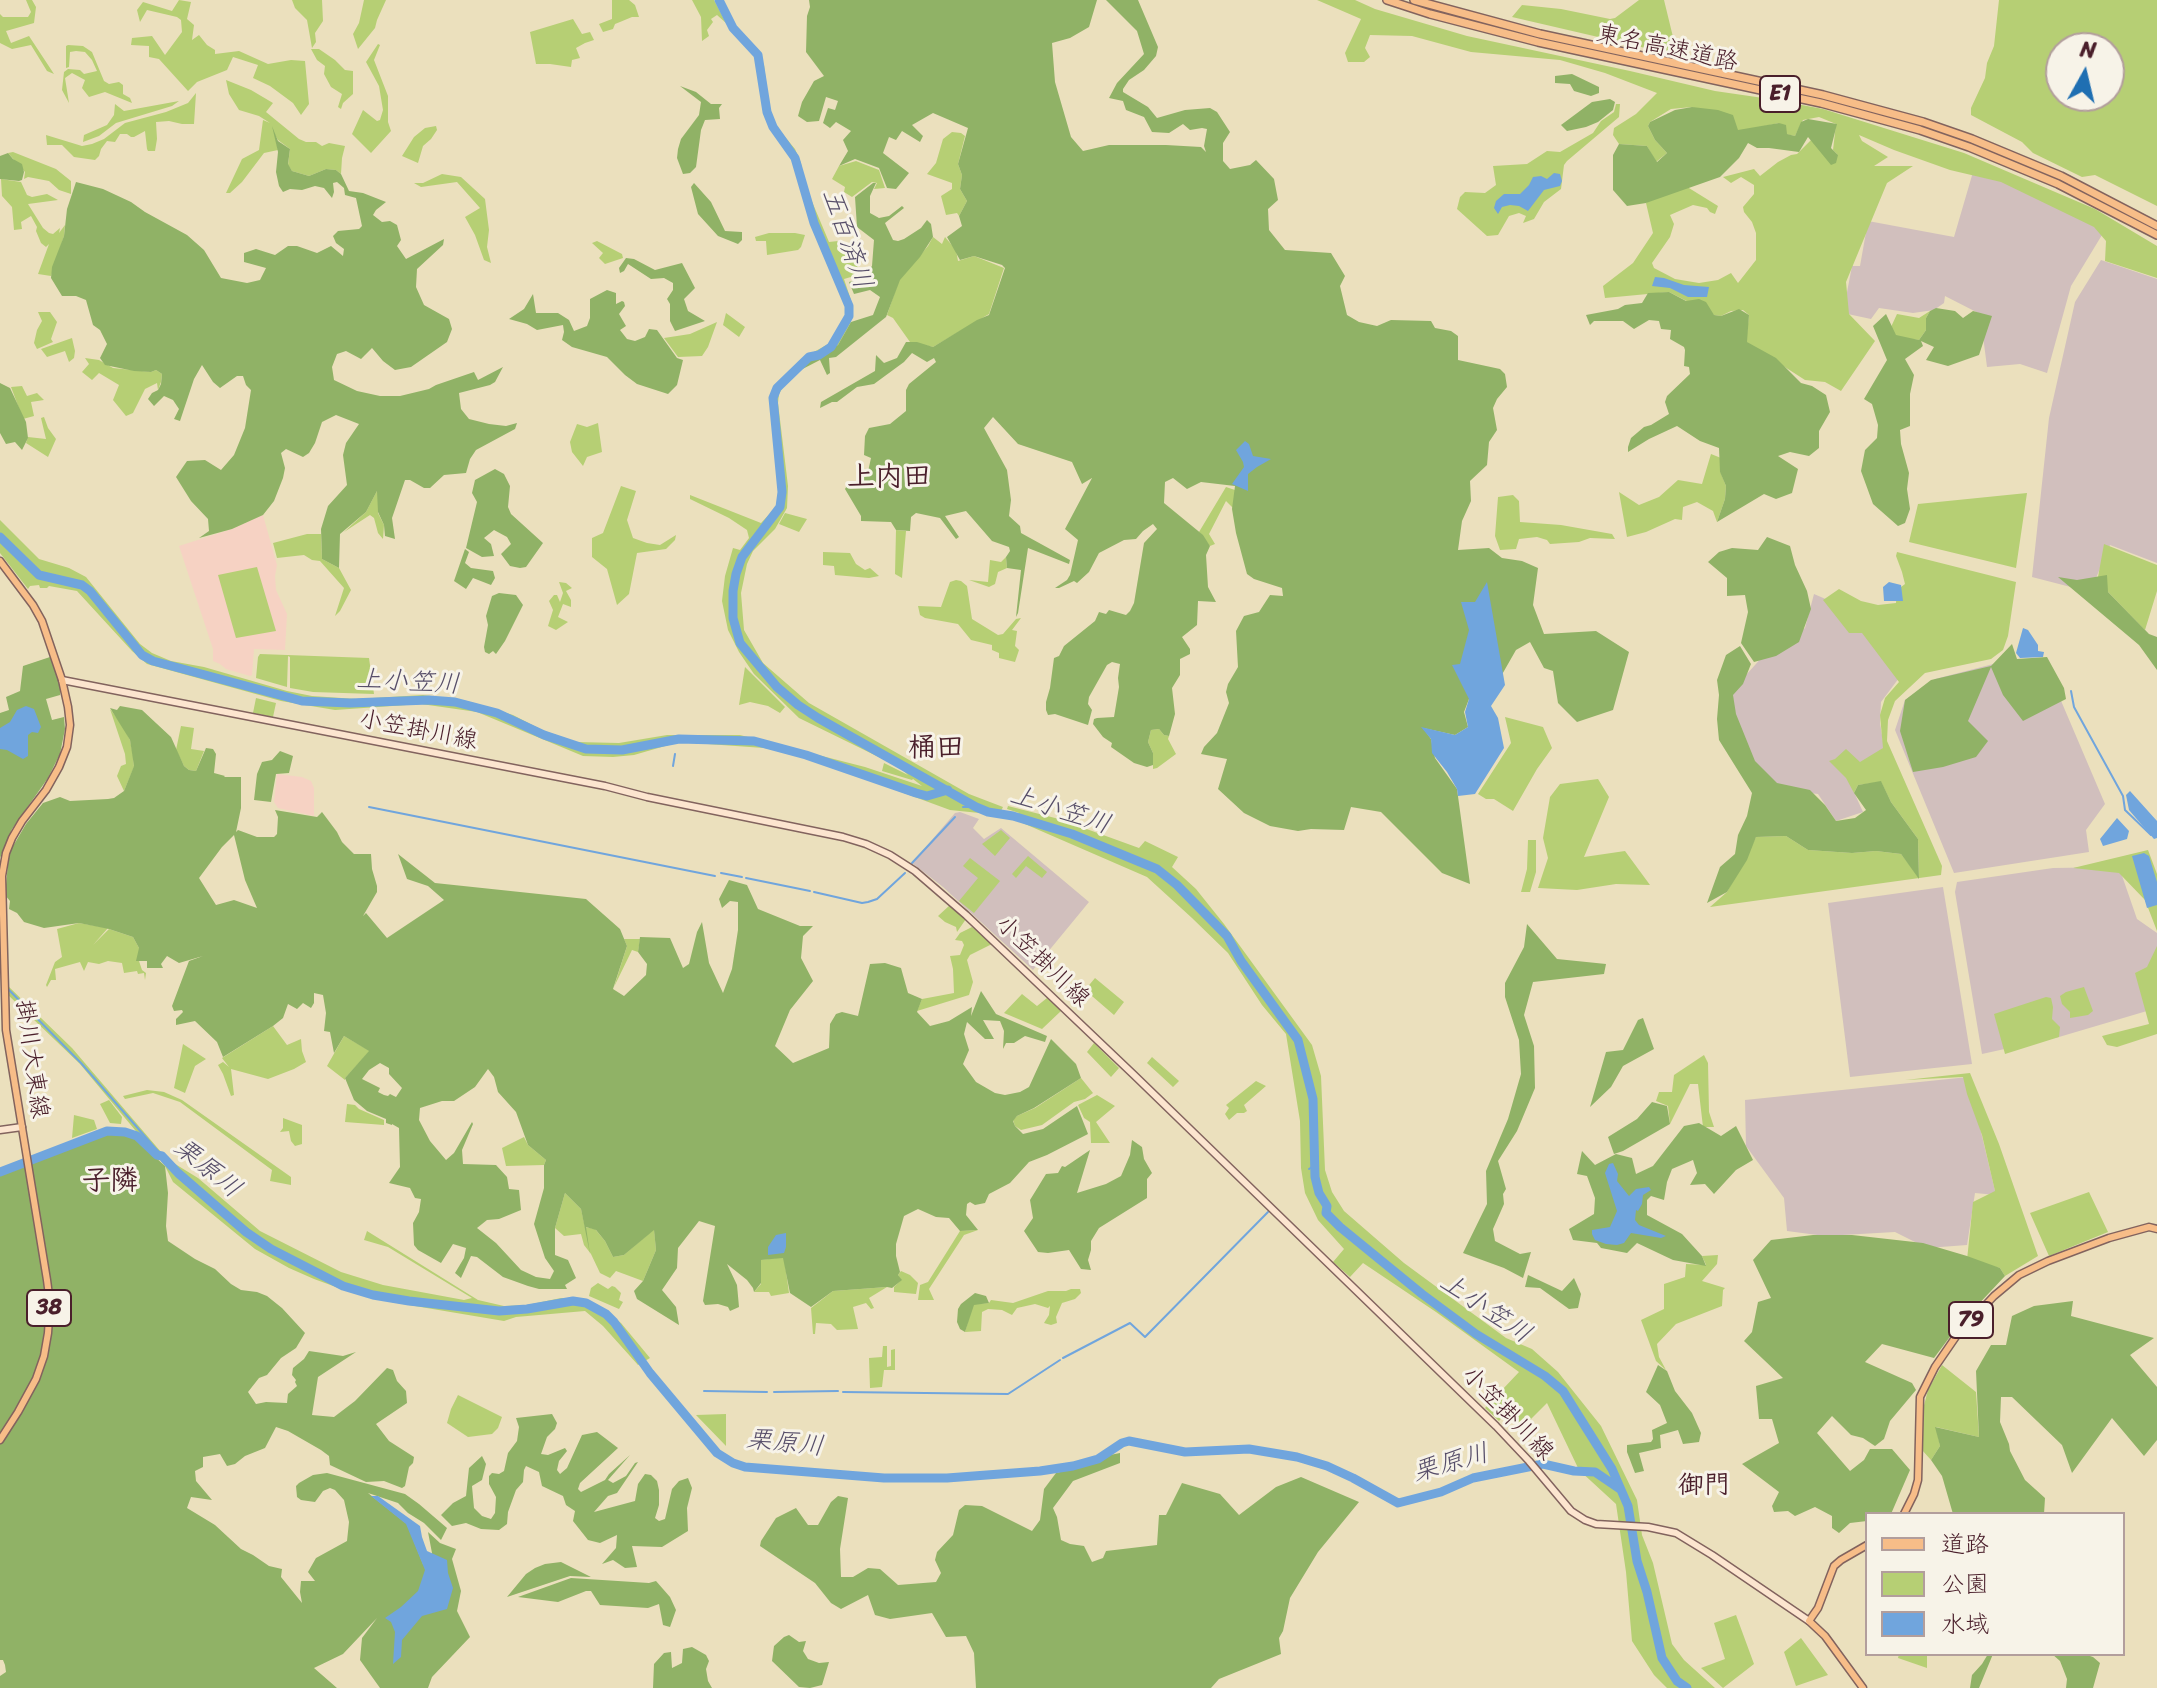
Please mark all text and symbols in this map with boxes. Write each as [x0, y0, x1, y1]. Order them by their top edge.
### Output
street label: 東名高速道路 [1594, 20, 1740, 78]
text: N [2078, 29, 2098, 70]
north arrow [2045, 32, 2125, 112]
road number: E1 [1760, 76, 1800, 112]
water label: 五百済川 [814, 185, 878, 293]
district label: 上内田 [847, 461, 931, 495]
water label: 上小笠川 [355, 665, 461, 701]
street label: 小笠掛川線 [356, 705, 480, 757]
district label: 桶田 [908, 732, 964, 766]
water label: 上小笠川 [1006, 780, 1114, 842]
street label: 小笠掛川線 [989, 910, 1095, 1014]
street label: 掛川大東線 [8, 998, 54, 1120]
water label: 栗原川 [167, 1132, 247, 1206]
district label: 子隣 [82, 1165, 138, 1199]
water label: 上小笠川 [1433, 1267, 1537, 1351]
road number: 38 [27, 1290, 71, 1326]
road number: 79 [1949, 1302, 1993, 1338]
street label: 小笠掛川線 [1455, 1361, 1559, 1467]
water label: 栗原川 [745, 1424, 825, 1464]
water label: 栗原川 [1409, 1438, 1493, 1490]
district label: 御門 [1678, 1470, 1730, 1502]
legend [1865, 1512, 2125, 1656]
text: 道路 [1941, 1523, 1989, 1565]
text: 公園 [1941, 1563, 1989, 1605]
text: 水域 [1941, 1603, 1989, 1645]

